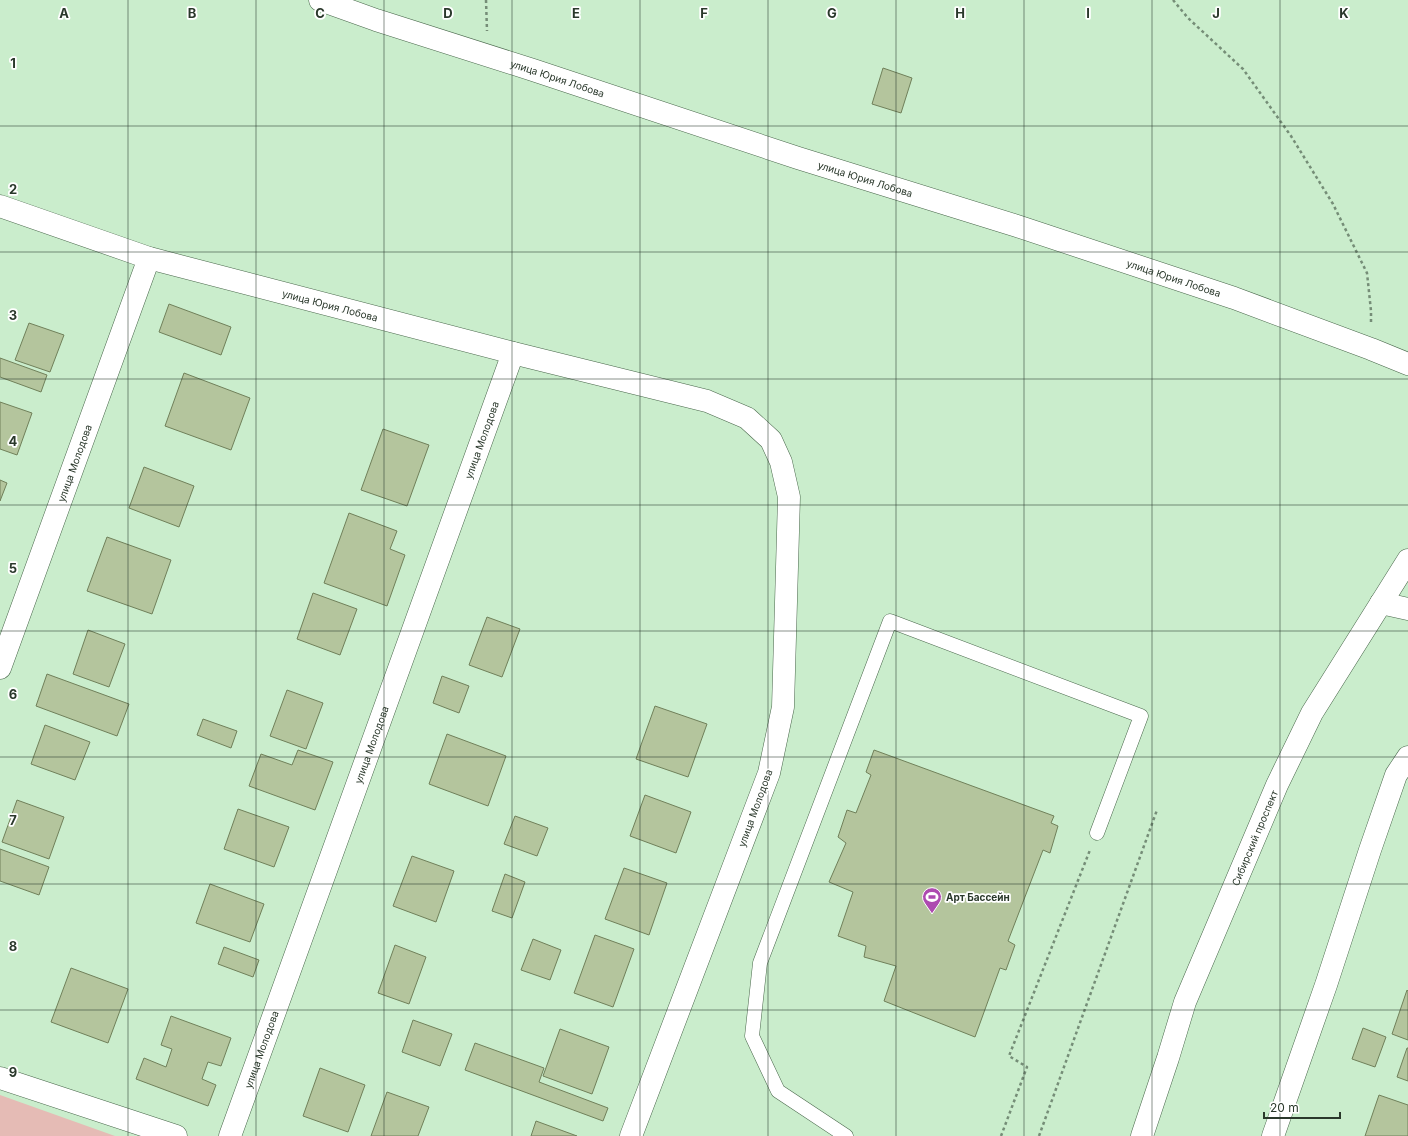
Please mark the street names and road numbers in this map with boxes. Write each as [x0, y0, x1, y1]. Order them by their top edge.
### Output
street label: улица Юрия Лобова [509, 57, 606, 99]
street label: улица Юрия Лобова [817, 159, 914, 199]
street label: улица Юрия Лобова [1125, 257, 1222, 299]
street label: улица Юрия Лобова [281, 287, 379, 324]
street label: улица Молодова [462, 400, 501, 480]
street label: улица Молодова [55, 423, 94, 504]
street label: улица Молодова [352, 704, 391, 785]
street label: улица Молодова [735, 768, 775, 848]
street label: Сибирский проспект [1229, 788, 1280, 887]
street label: улица Молодова [242, 1009, 281, 1090]

